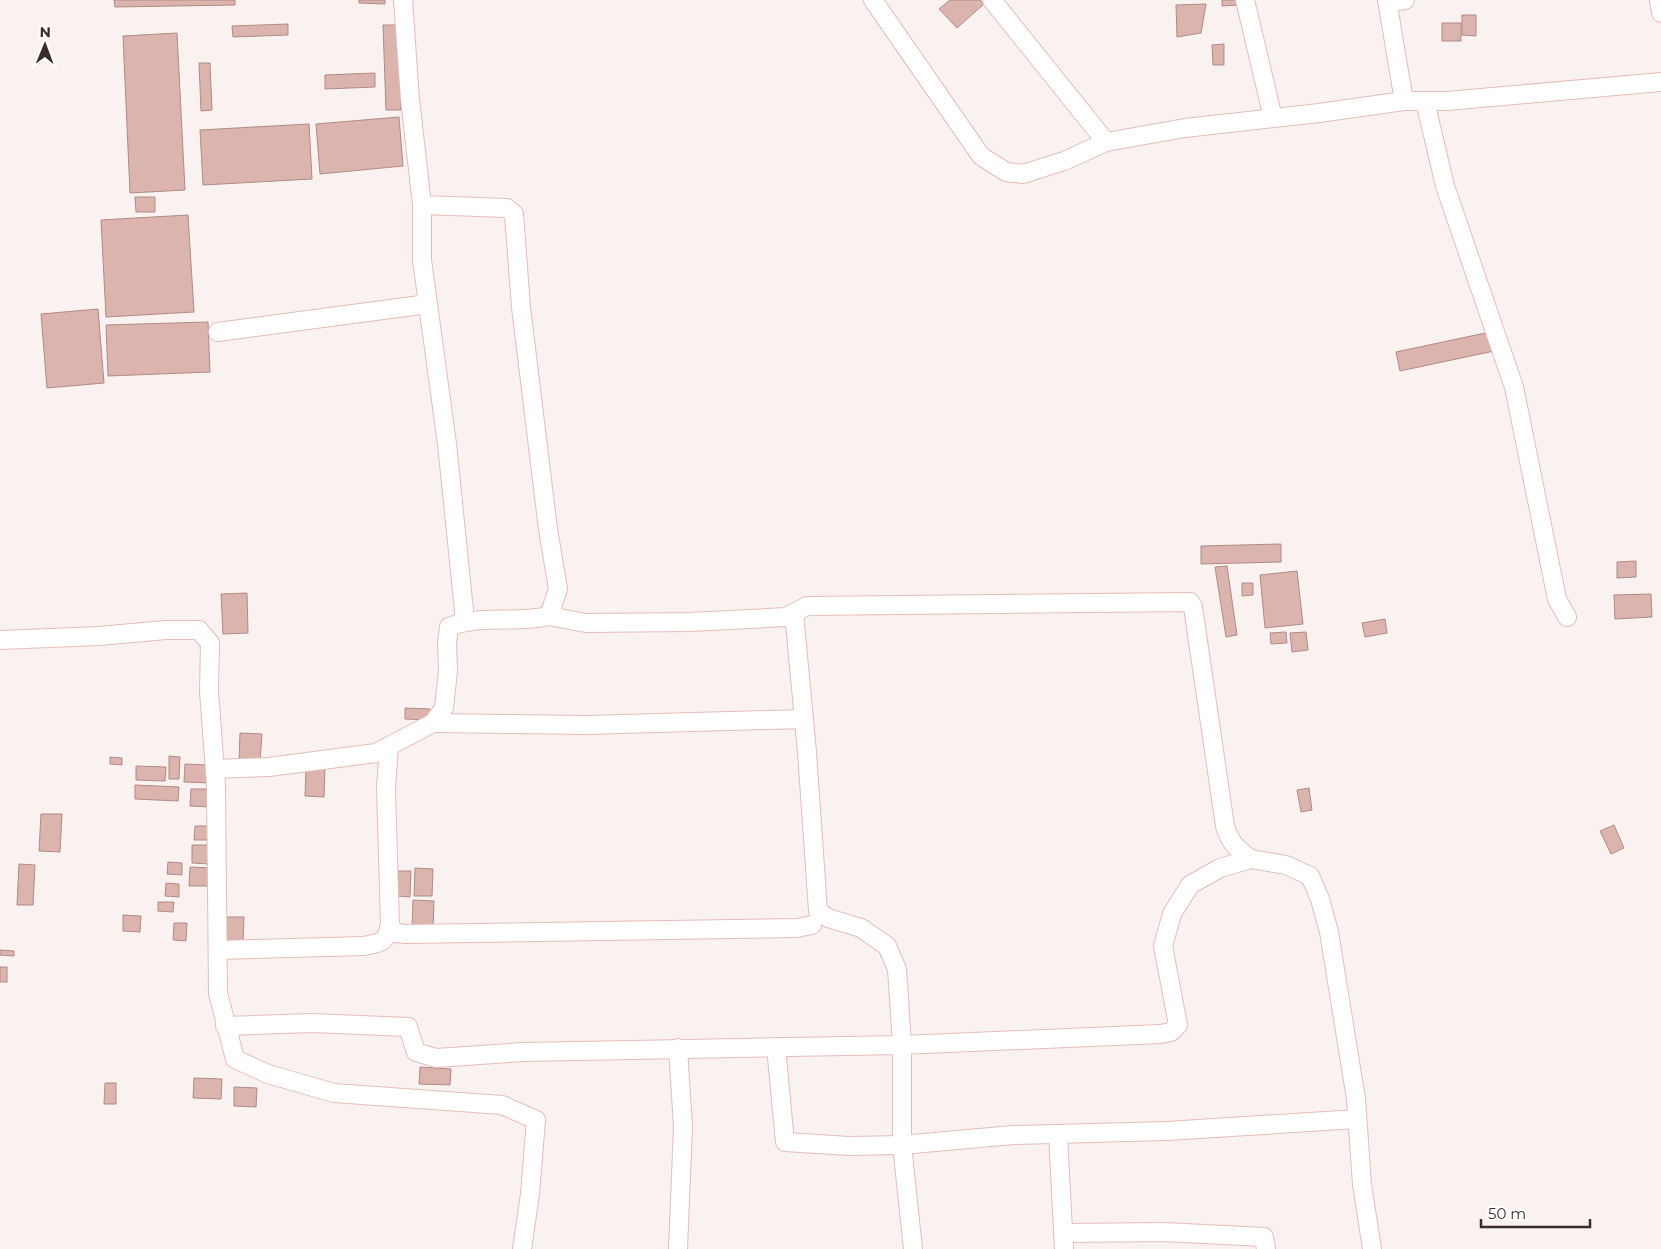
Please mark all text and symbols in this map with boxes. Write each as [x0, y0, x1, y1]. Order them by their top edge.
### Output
north arrow [20, 20, 70, 70]
text: N [39, 23, 51, 41]
scale bar [1481, 1196, 1590, 1228]
text: 50 m [1488, 1204, 1526, 1223]

